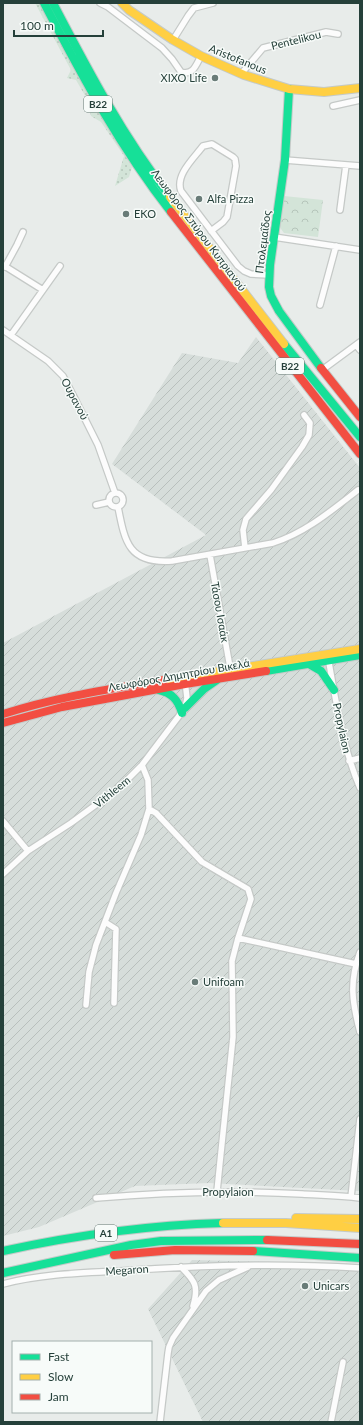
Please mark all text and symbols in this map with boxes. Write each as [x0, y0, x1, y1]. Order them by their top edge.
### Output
scale bar [14, 12, 103, 38]
text: 100 m [20, 18, 54, 33]
street label: Pentelikou [270, 27, 322, 52]
street label: Aristofanous [207, 41, 269, 76]
place label: XIXO Life [161, 71, 207, 84]
marker: XIXO Life [210, 73, 220, 83]
road number: B22 [84, 96, 112, 112]
street label: Λεωφόρος Σπύρου Κυπριανού [149, 166, 250, 293]
place label: Alfa Pizza [207, 192, 254, 205]
marker: Alfa Pizza [194, 194, 204, 204]
place label: EKO [134, 207, 156, 220]
marker: EKO [121, 209, 131, 219]
street label: Πτολεμαΐδος [252, 210, 273, 274]
road number: B22 [276, 358, 304, 374]
street label: Ουρανού [59, 376, 92, 422]
street label: Τάσου Ισαάκ [209, 581, 232, 644]
street label: Λεωφόρος Δημητρίου Βικελά [107, 656, 251, 693]
street label: Propylaion [331, 701, 354, 754]
street label: Vithleem [91, 773, 133, 810]
place label: Unifoam [203, 975, 244, 988]
marker: Unifoam [190, 977, 200, 987]
street label: Propylaion [202, 1185, 254, 1198]
road number: A1 [95, 1225, 117, 1241]
street label: Megaron [105, 1262, 149, 1277]
place label: Unicars [313, 1279, 349, 1292]
marker: Unicars [300, 1281, 310, 1291]
legend [12, 1341, 152, 1413]
text: Fast [48, 1349, 70, 1364]
text: Slow [48, 1369, 74, 1384]
text: Jam [48, 1389, 69, 1404]

